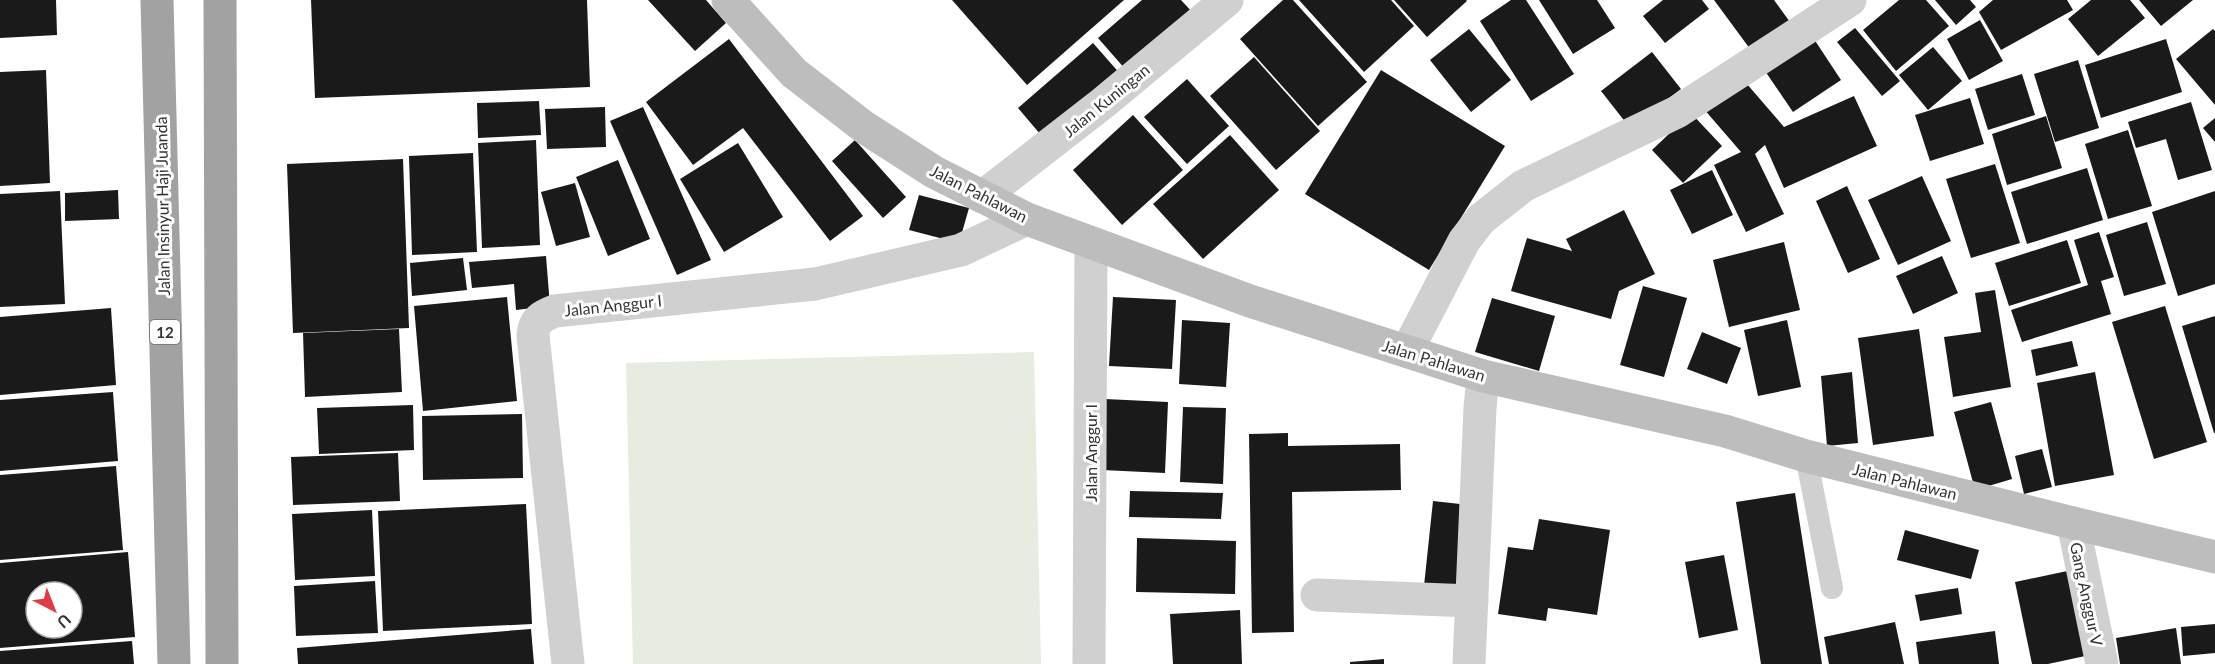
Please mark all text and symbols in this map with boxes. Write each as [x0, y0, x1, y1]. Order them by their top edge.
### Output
street label: Jalan Kuningan [1059, 60, 1153, 140]
street label: Jalan Insinyur Haji Juanda [151, 116, 173, 296]
street label: Jalan Pahlawan [927, 160, 1031, 226]
street label: Jalan Anggur I [563, 290, 663, 320]
road number: 12 [150, 320, 180, 344]
street label: Jalan Pahlawan [1380, 335, 1488, 385]
street label: Jalan Anggur I [1081, 404, 1100, 502]
street label: Jalan Pahlawan [1851, 459, 1959, 503]
street label: Gang Anggur V [2067, 540, 2107, 648]
north arrow [24, 580, 84, 640]
text: U [54, 610, 75, 633]

